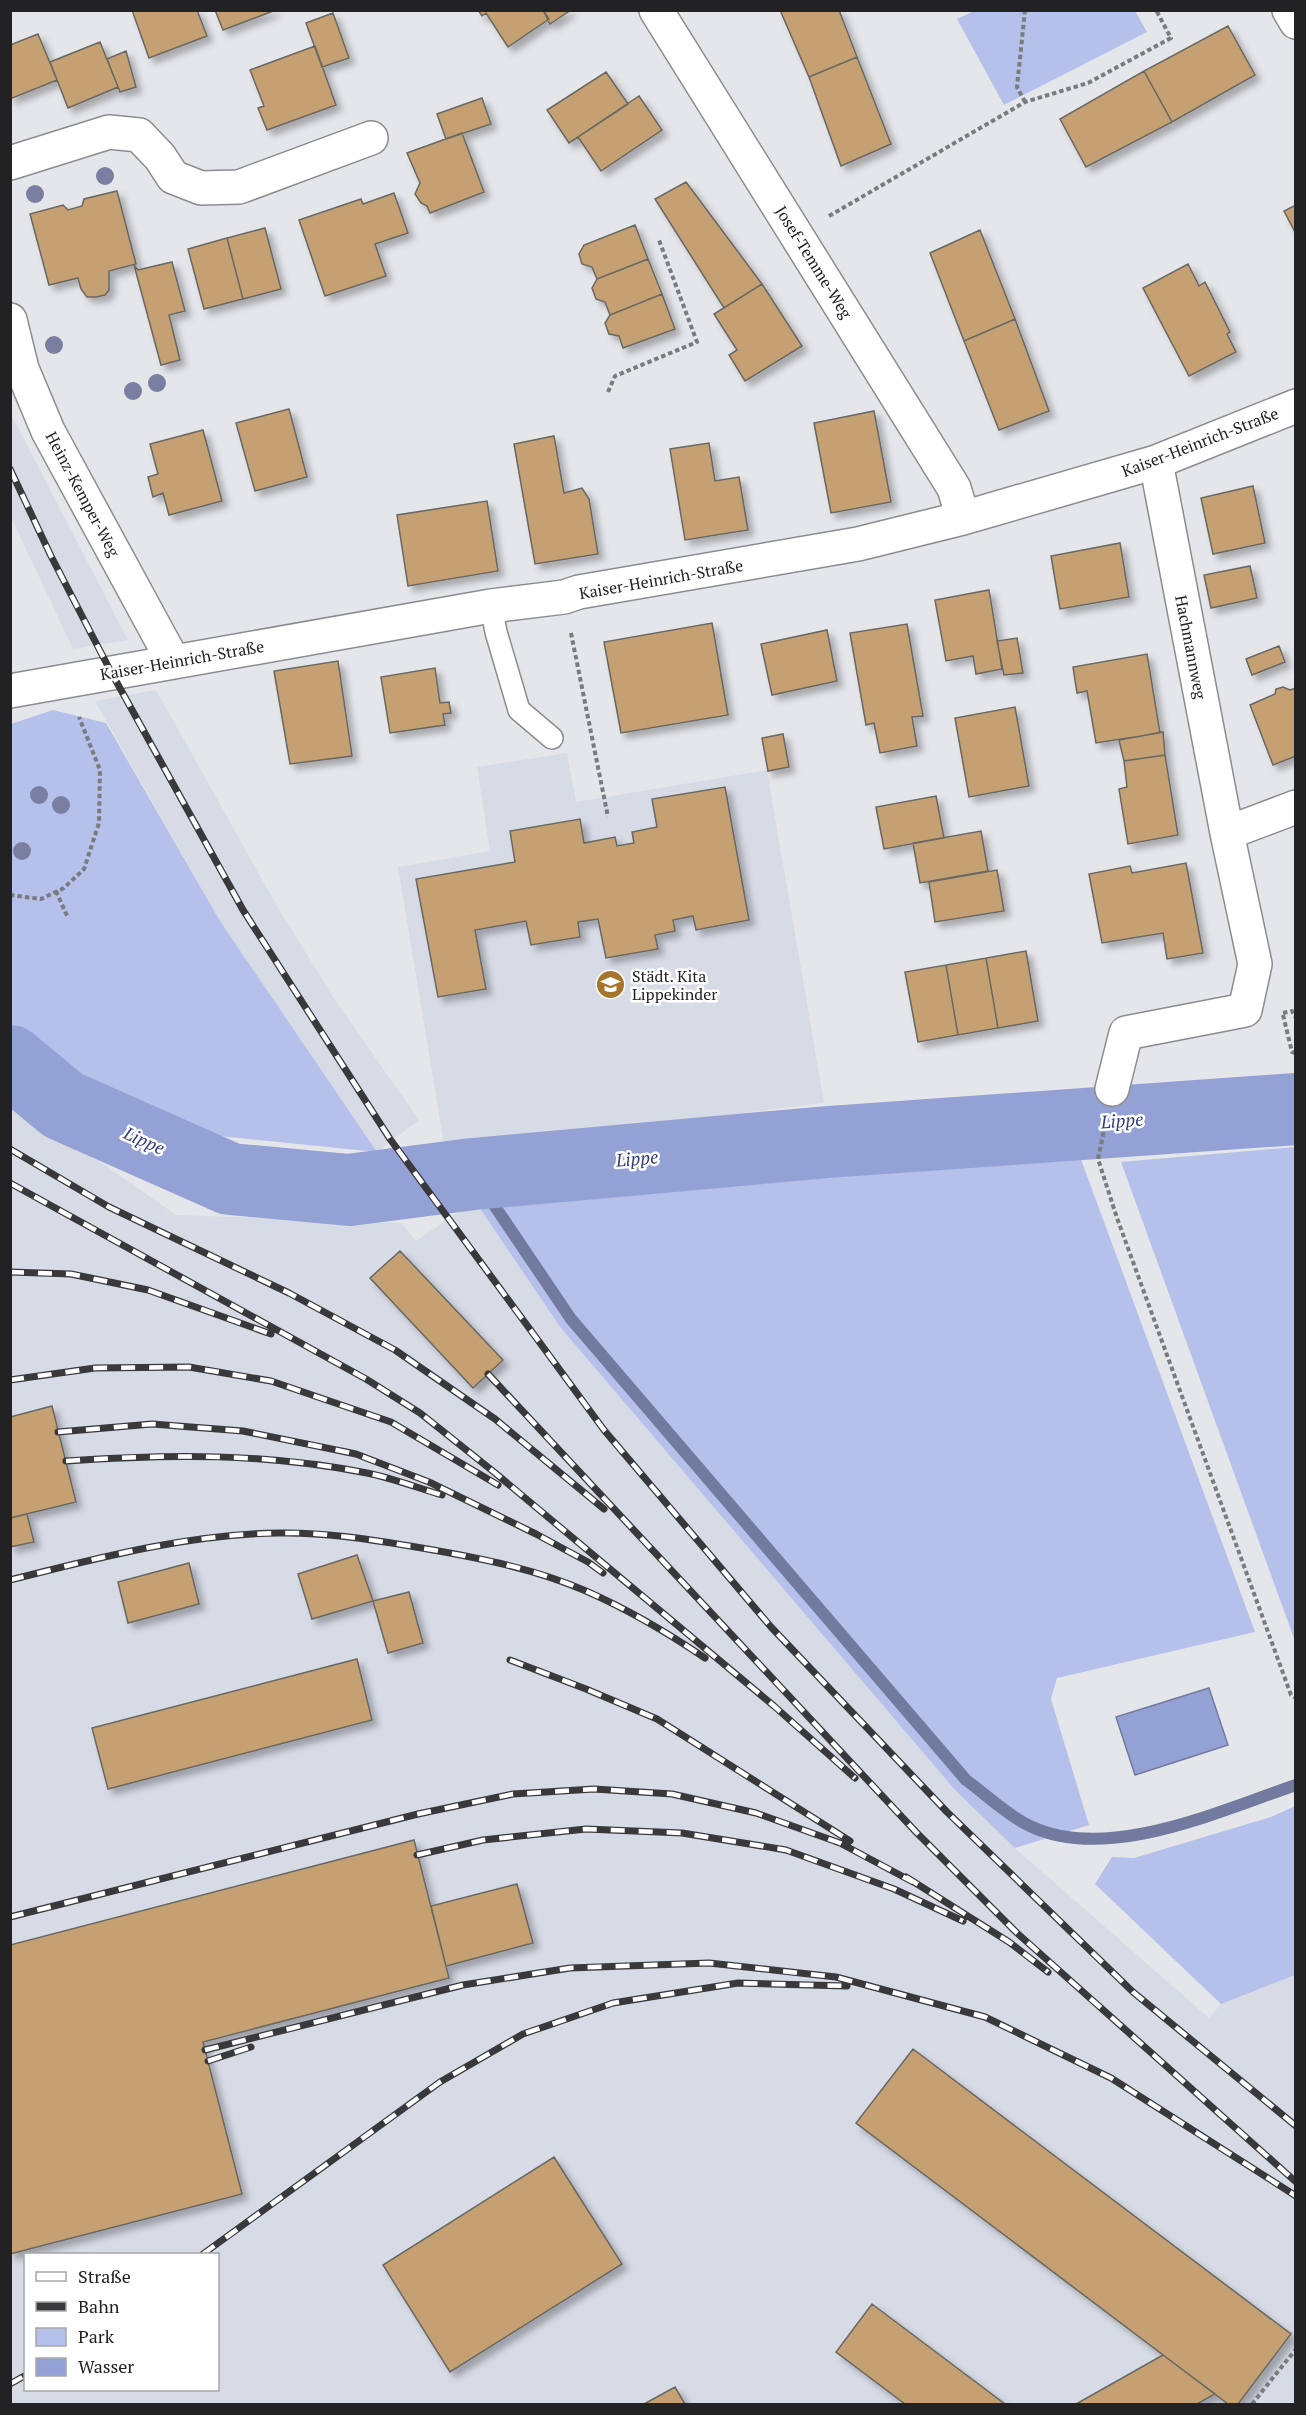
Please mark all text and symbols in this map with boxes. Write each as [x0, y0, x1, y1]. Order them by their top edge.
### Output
street label: Josef-Temme-Weg [771, 201, 858, 323]
street label: Kaiser-Heinrich-Straße [1118, 402, 1282, 482]
street label: Heinz-Kemper-Weg [41, 428, 126, 561]
street label: Kaiser-Heinrich-Straße [577, 554, 745, 604]
street label: Hachmannweg [1170, 593, 1212, 701]
street label: Kaiser-Heinrich-Straße [98, 635, 266, 685]
place label: Städt. Kita Lippekinder [632, 965, 718, 1005]
school or university icon: Städt. Kita Lippekinder [595, 969, 627, 1001]
water label: Lippe [1099, 1107, 1144, 1134]
water label: Lippe [119, 1120, 169, 1160]
water label: Lippe [614, 1144, 659, 1172]
legend [24, 2253, 219, 2391]
text: Straße [78, 2264, 131, 2288]
text: Bahn [78, 2294, 120, 2318]
text: Park [78, 2324, 115, 2348]
text: Wasser [78, 2354, 134, 2378]

